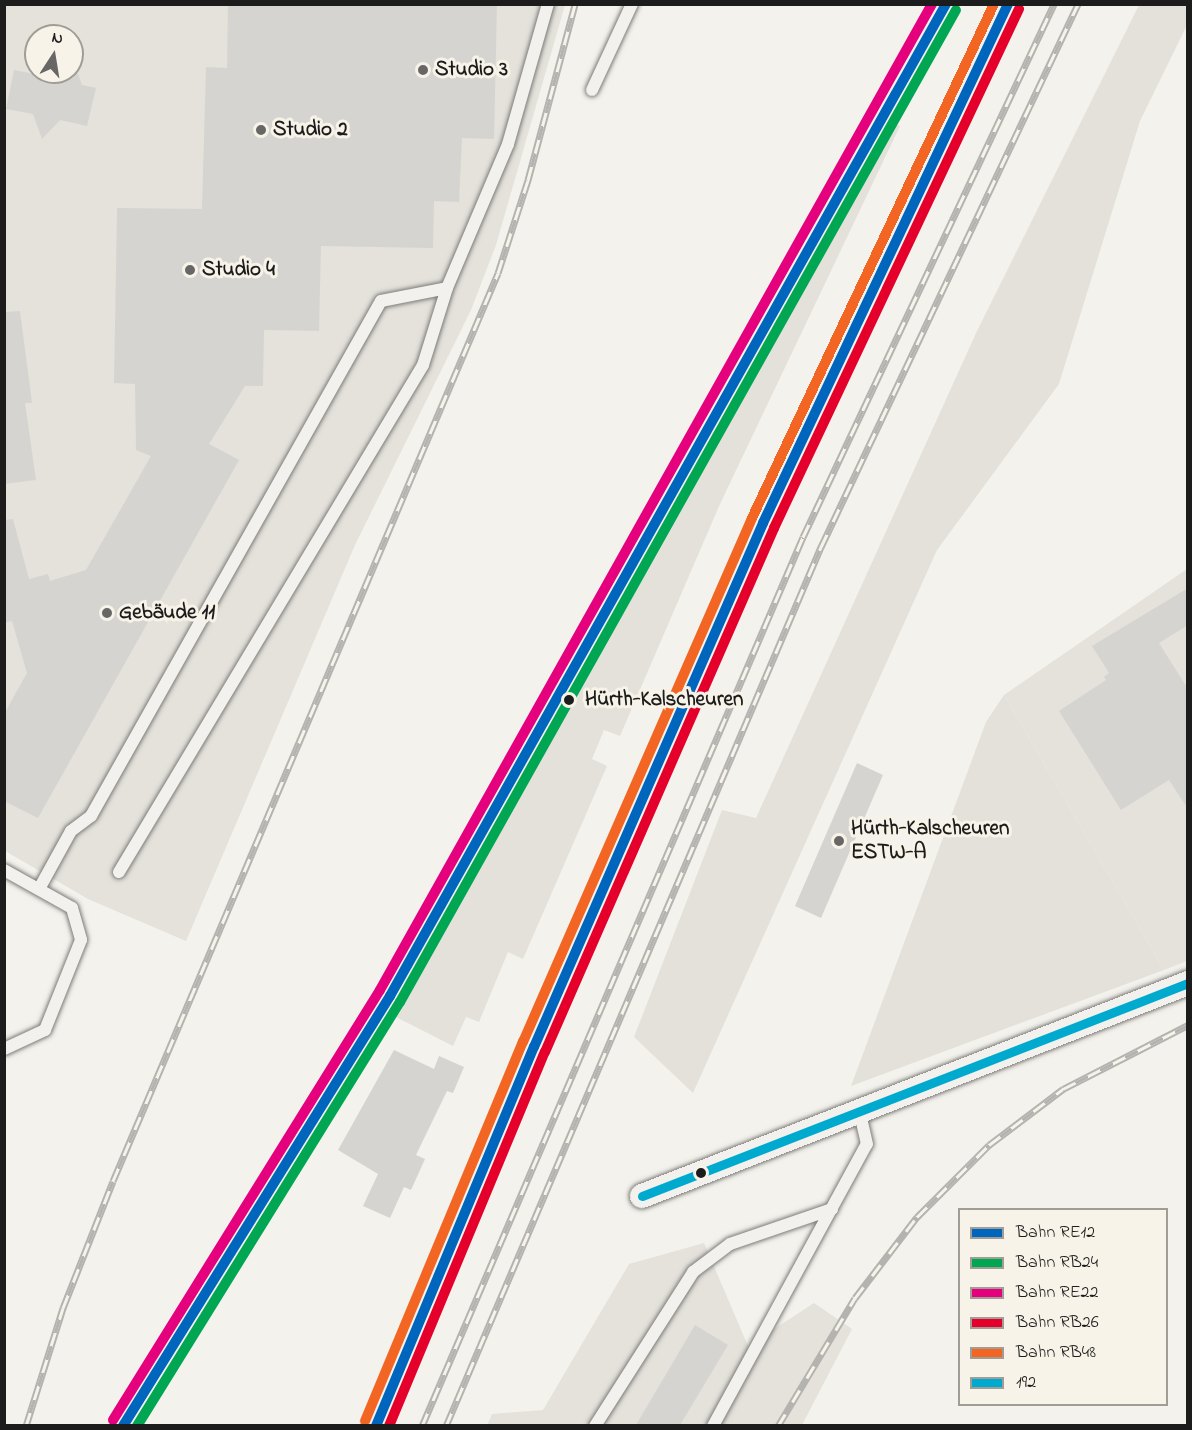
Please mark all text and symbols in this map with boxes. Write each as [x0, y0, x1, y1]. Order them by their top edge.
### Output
north arrow [24, 24, 84, 84]
text: N [50, 25, 65, 51]
place label: Studio 3 [435, 57, 508, 83]
marker: Studio 3 [416, 63, 430, 77]
place label: Studio 2 [273, 117, 348, 143]
marker: Studio 2 [254, 123, 268, 137]
place label: Studio 4 [202, 257, 275, 283]
marker: Studio 4 [183, 263, 197, 277]
place label: Gebäude 11 [119, 600, 215, 626]
marker: Gebäude 11 [100, 606, 114, 620]
place label: Hürth-Kalscheuren [585, 687, 743, 713]
marker: Hürth-Kalscheuren [558, 689, 580, 711]
place label: Hürth-Kalscheuren ESTW-A [851, 816, 1009, 866]
marker: Hürth-Kalscheuren ESTW-A [832, 834, 846, 848]
unlabelled marker [695, 1167, 707, 1179]
legend [958, 1208, 1168, 1406]
text: Bahn RE12 [1016, 1220, 1095, 1246]
text: Bahn RB24 [1016, 1250, 1098, 1276]
text: Bahn RE22 [1016, 1280, 1099, 1306]
text: Bahn RB26 [1016, 1310, 1099, 1336]
text: Bahn RB48 [1016, 1340, 1096, 1366]
text: 192 [1016, 1370, 1036, 1396]

